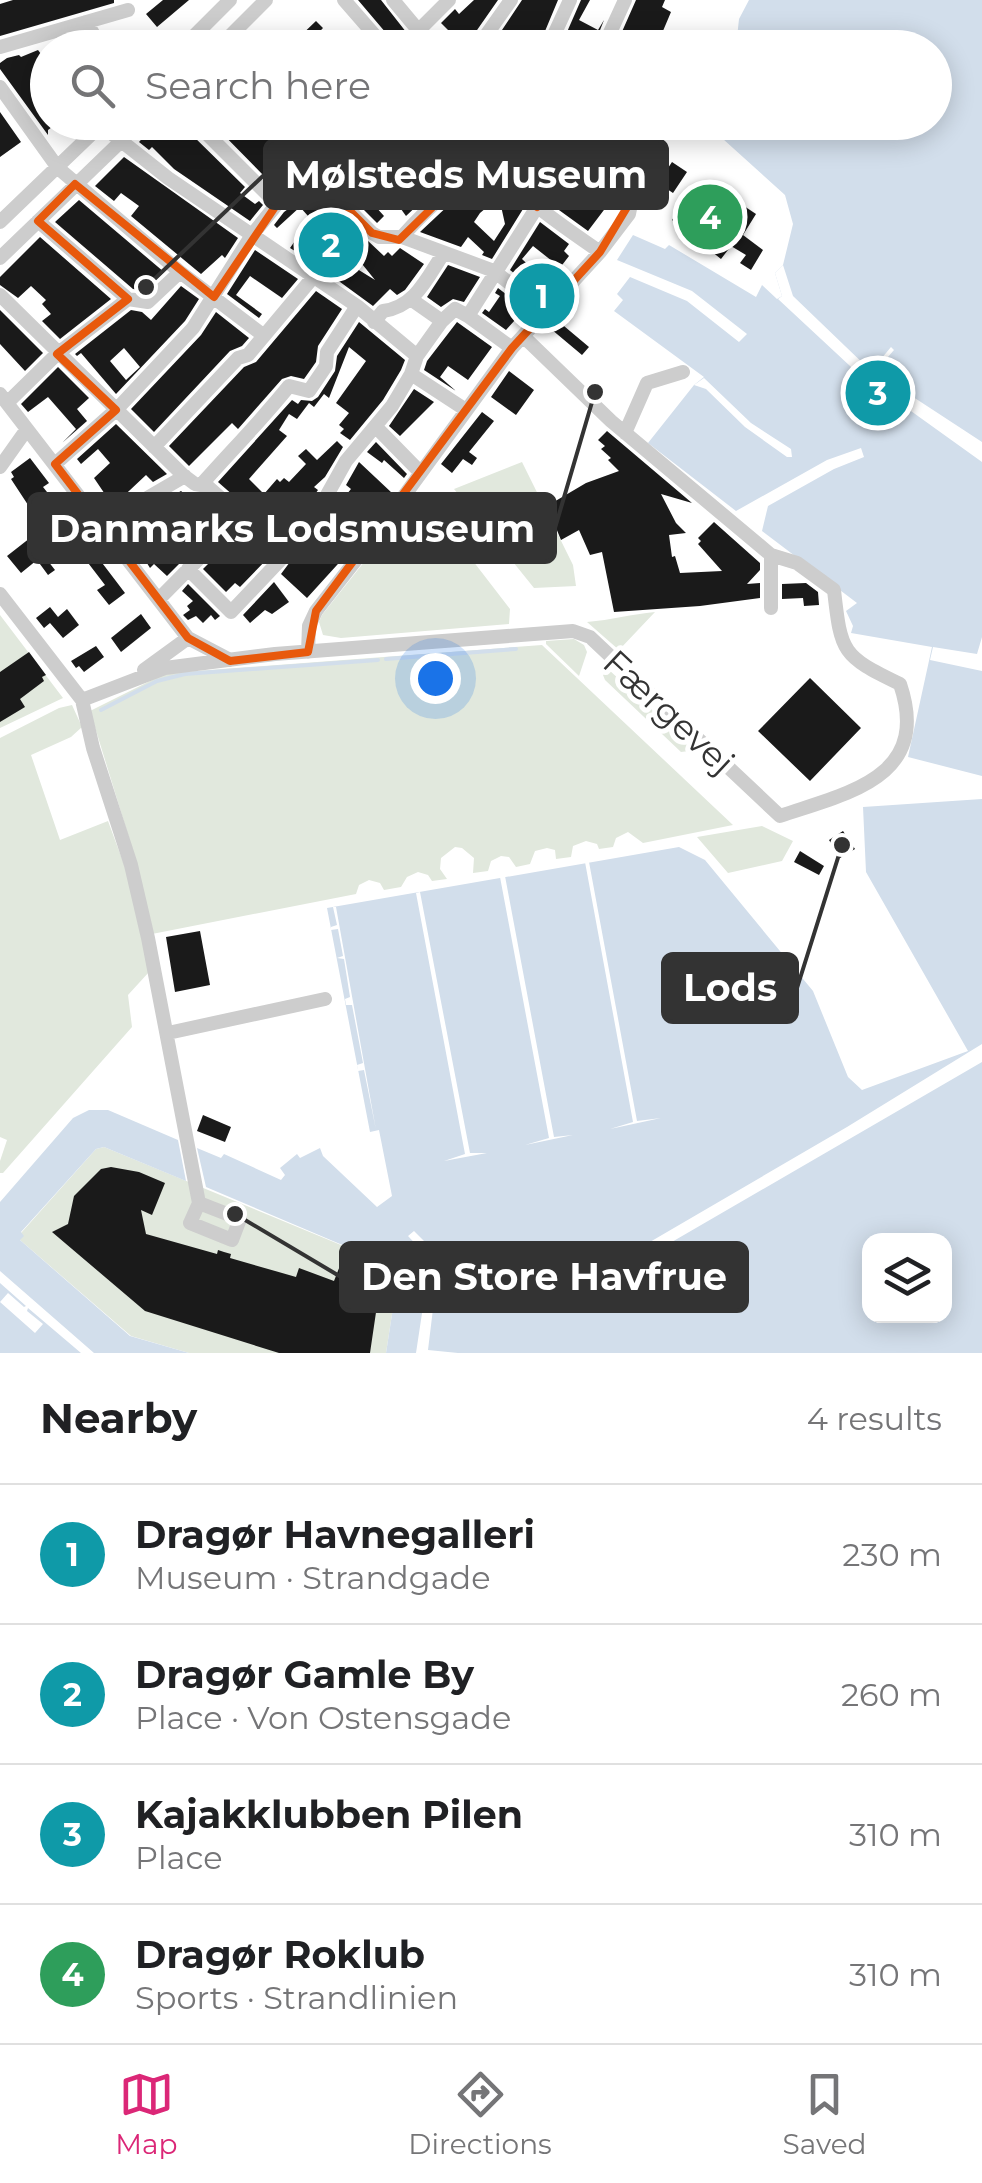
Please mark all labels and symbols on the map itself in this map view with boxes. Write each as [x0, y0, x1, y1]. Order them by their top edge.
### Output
callout: Mølsteds Museum [265, 140, 667, 208]
text: Mølsteds Museum [285, 151, 647, 198]
pin: 4 [678, 180, 742, 254]
pin: 2 [298, 208, 364, 282]
pin: 1 [510, 258, 574, 334]
pin: 3 [846, 356, 910, 430]
callout: Danmarks Lodsmuseum [29, 494, 555, 562]
text: Danmarks Lodsmuseum [49, 505, 535, 552]
street label: Færgevej [595, 641, 743, 783]
your location [410, 653, 461, 704]
callout: Lods [663, 954, 797, 1022]
text: Lods [683, 964, 777, 1011]
callout: Den Store Havfrue [341, 1243, 747, 1311]
text: Den Store Havfrue [361, 1253, 727, 1300]

